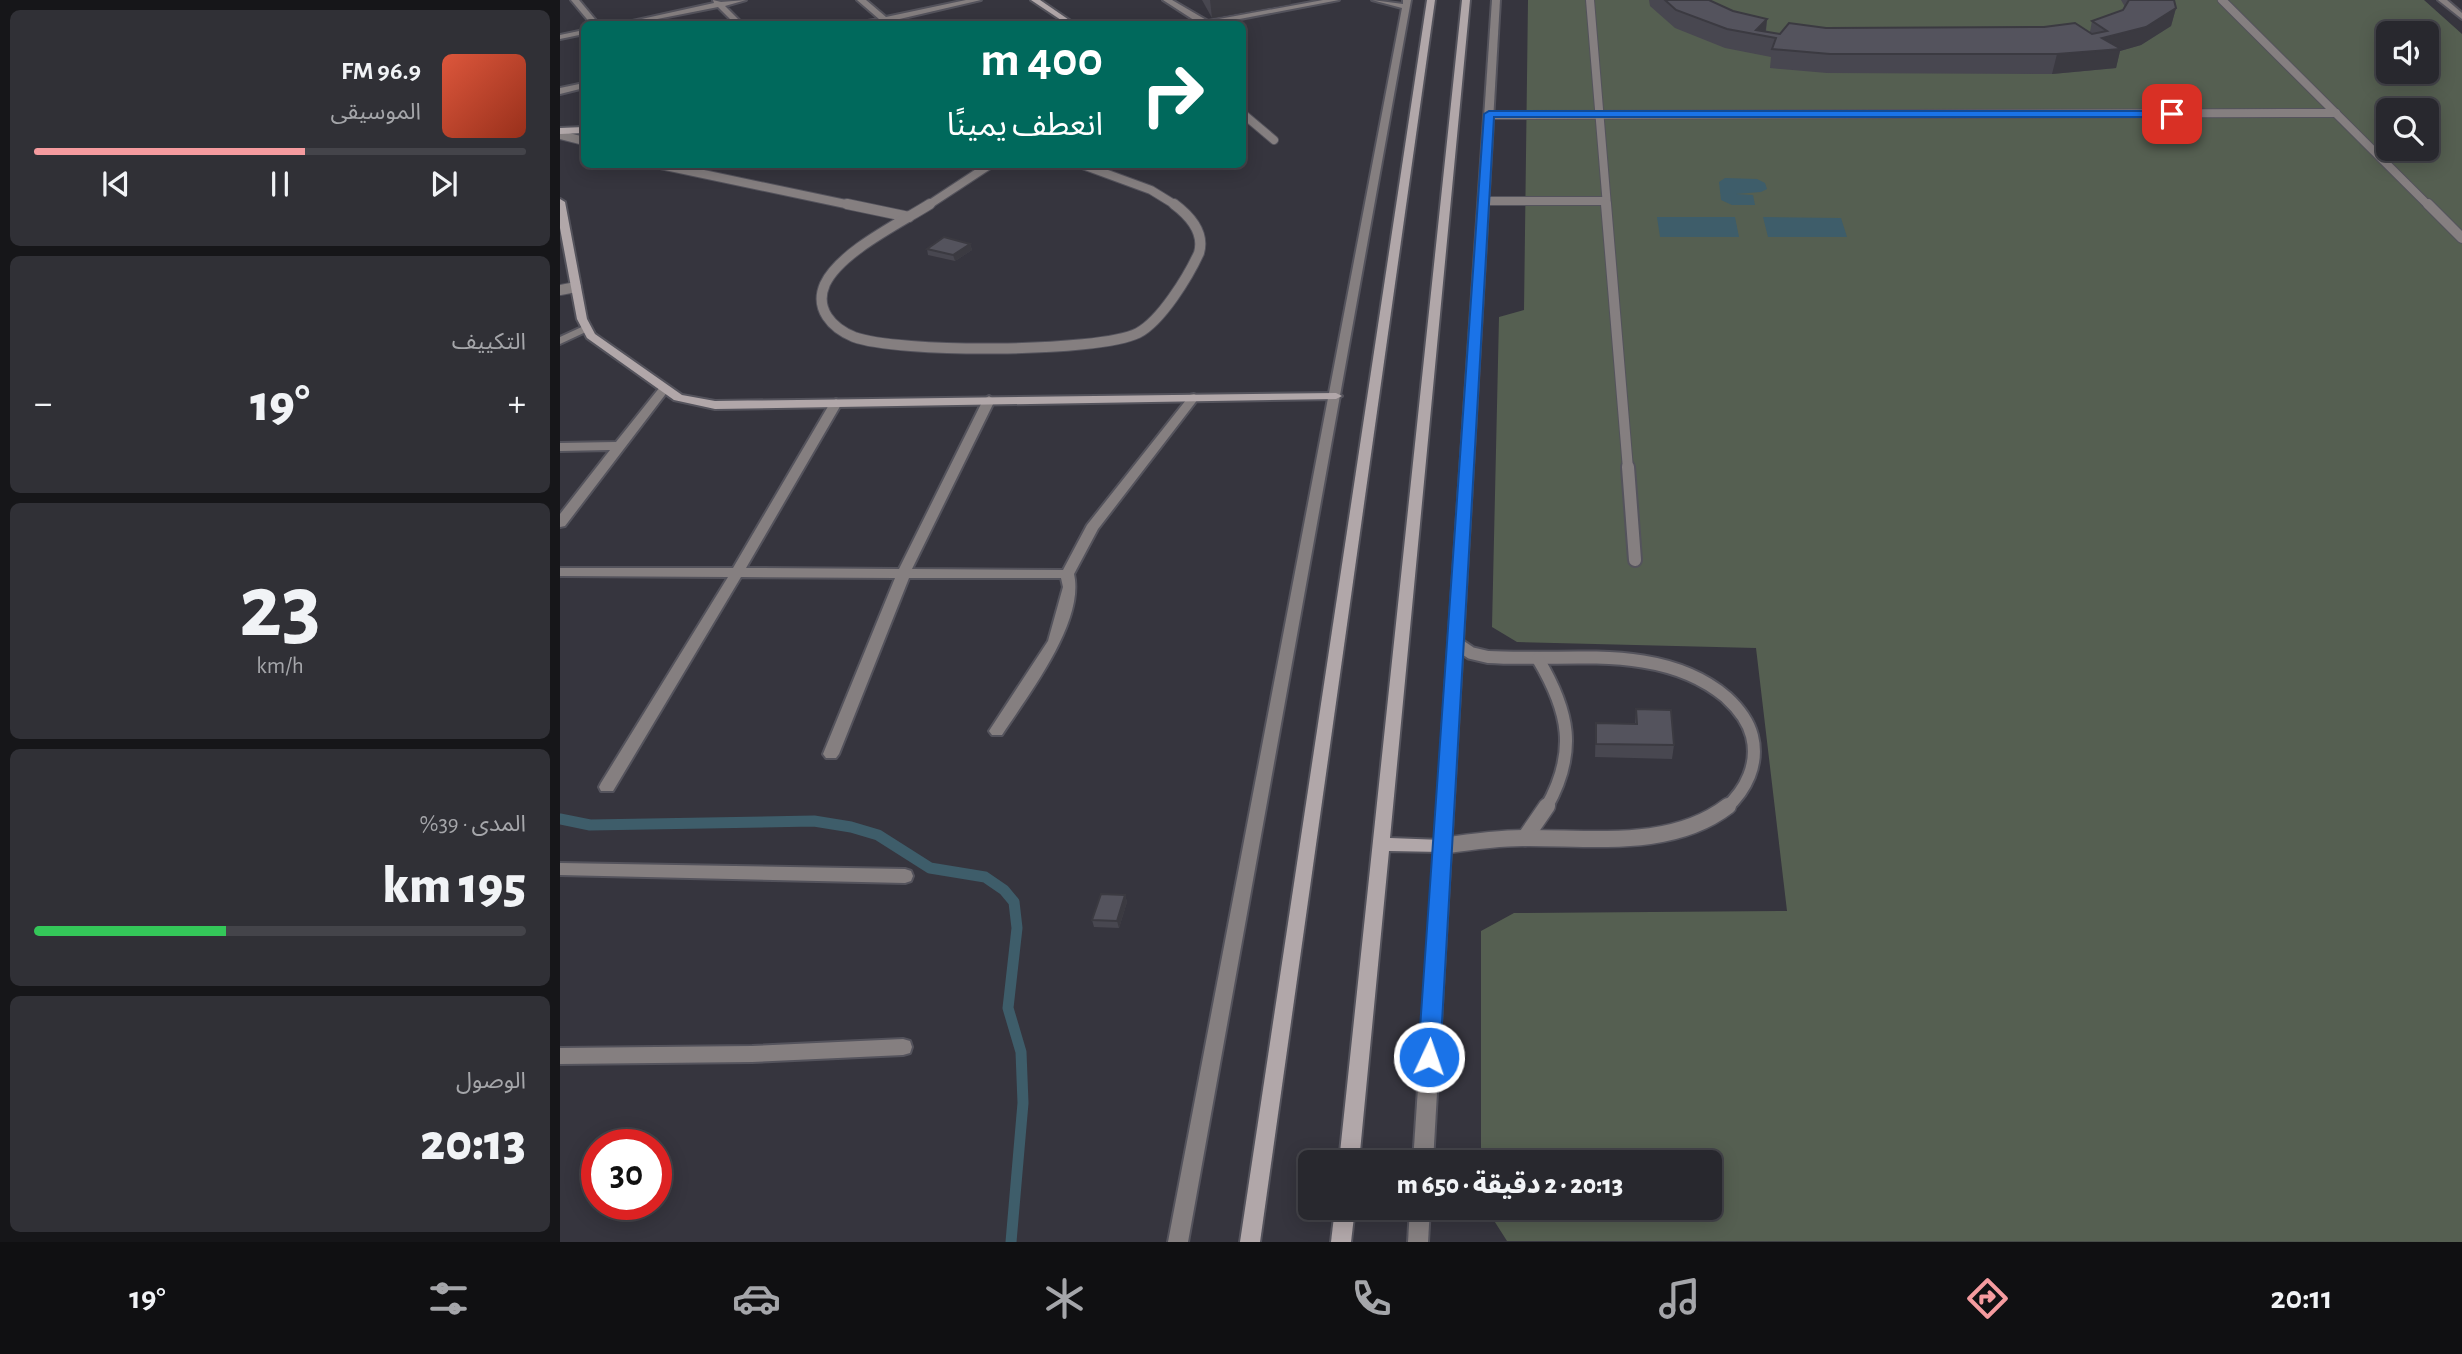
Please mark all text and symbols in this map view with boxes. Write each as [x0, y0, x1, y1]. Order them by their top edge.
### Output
map controls [2376, 21, 2439, 161]
button: sound [2376, 21, 2439, 84]
text: 400 m [980, 36, 1103, 85]
icon: right [1127, 49, 1218, 140]
text: 96.9 FM [341, 58, 421, 84]
pin [2142, 84, 2202, 144]
icon: arrive [2153, 95, 2191, 133]
button: search [2376, 98, 2439, 161]
text: الموسيقى [330, 101, 421, 124]
text: انعطف يمينًا [947, 109, 1103, 141]
icon: previous [97, 165, 135, 203]
icon: pause [261, 165, 299, 203]
icon: next [425, 165, 463, 203]
text: التكييف [452, 331, 526, 354]
text: 19° [250, 378, 310, 430]
text: − [34, 385, 52, 423]
text: + [508, 385, 526, 423]
text: 23 [239, 562, 321, 653]
text: km/h [256, 655, 304, 678]
text: المدى · 39% [419, 813, 526, 836]
text: 195 km [382, 860, 526, 912]
position arrow [1392, 1020, 1466, 1094]
text: الوصول [456, 1070, 526, 1093]
text: 20:13 [420, 1117, 526, 1169]
speed limit sign: 30 [581, 1129, 672, 1220]
text: 20:13 · 2 دقيقة · 650 m [1397, 1172, 1623, 1198]
icon: filters [424, 1274, 473, 1323]
icon: car [732, 1274, 781, 1323]
icon: climate [1040, 1274, 1089, 1323]
icon: phone [1347, 1274, 1396, 1323]
icon: music [1655, 1274, 1704, 1323]
icon: directions [1963, 1274, 2012, 1323]
text: 19° [129, 1282, 166, 1314]
text: 20:11 [2271, 1282, 2333, 1314]

